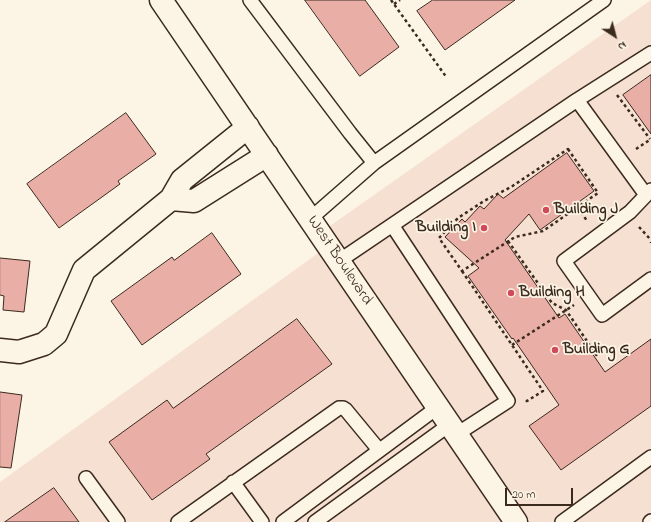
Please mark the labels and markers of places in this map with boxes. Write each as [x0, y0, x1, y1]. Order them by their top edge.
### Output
place label: Building J [554, 200, 618, 220]
marker: Building J [541, 205, 551, 215]
place label: Building I [416, 218, 476, 238]
marker: Building I [479, 223, 489, 233]
place label: Building H [519, 283, 585, 303]
marker: Building H [506, 288, 516, 298]
place label: Building G [563, 340, 629, 360]
marker: Building G [550, 345, 560, 355]

